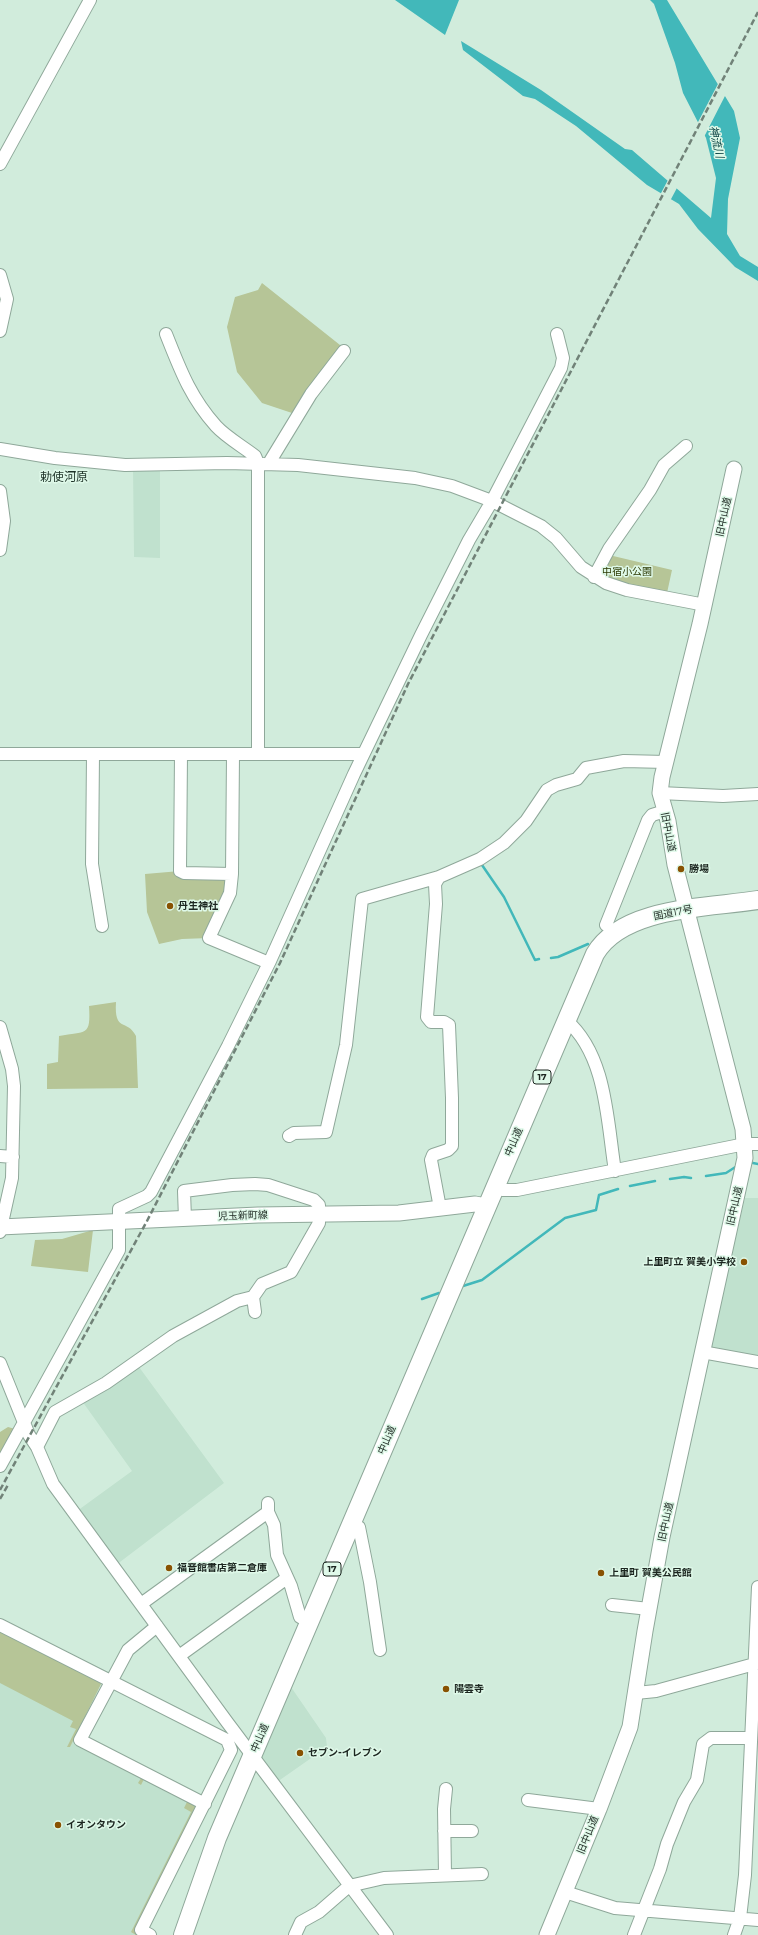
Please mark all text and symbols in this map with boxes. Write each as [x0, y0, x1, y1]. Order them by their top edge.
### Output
water label: 神流川 [706, 124, 726, 160]
district label: 勅使河原 [40, 470, 88, 484]
street label: 旧中山道 [714, 496, 734, 538]
park label: 中宿小公園 [602, 566, 652, 578]
street label: 旧中山道 [658, 811, 678, 853]
place label: 勝場 [689, 863, 709, 875]
marker: 勝場 [676, 864, 686, 874]
place label: 丹生神社 [178, 900, 218, 912]
marker: 丹生神社 [165, 901, 175, 911]
street label: 国道17号 [652, 903, 694, 923]
road number: 17 [533, 1070, 551, 1084]
street label: 中山道 [503, 1126, 525, 1158]
street label: 旧中山道 [725, 1185, 745, 1227]
street label: 児玉新町線 [218, 1209, 268, 1223]
place label: 上里町立 賀美小学校 [643, 1256, 736, 1268]
marker: 上里町立 賀美小学校 [739, 1257, 749, 1267]
street label: 中山道 [376, 1424, 398, 1456]
street label: 旧中山道 [656, 1501, 676, 1543]
place label: 福音館書店第二倉庫 [177, 1562, 267, 1574]
road number: 17 [323, 1562, 341, 1576]
marker: 福音館書店第二倉庫 [164, 1563, 174, 1573]
place label: 上里町 賀美公民館 [609, 1567, 692, 1579]
marker: 上里町 賀美公民館 [596, 1568, 606, 1578]
place label: 陽雲寺 [454, 1683, 484, 1695]
marker: 陽雲寺 [441, 1684, 451, 1694]
street label: 中山道 [249, 1722, 271, 1754]
place label: セブン-イレブン [308, 1747, 382, 1759]
marker: セブン-イレブン [295, 1748, 305, 1758]
street label: 旧中山道 [575, 1814, 601, 1856]
place label: イオンタウン [66, 1819, 126, 1831]
marker: イオンタウン [53, 1820, 63, 1830]

